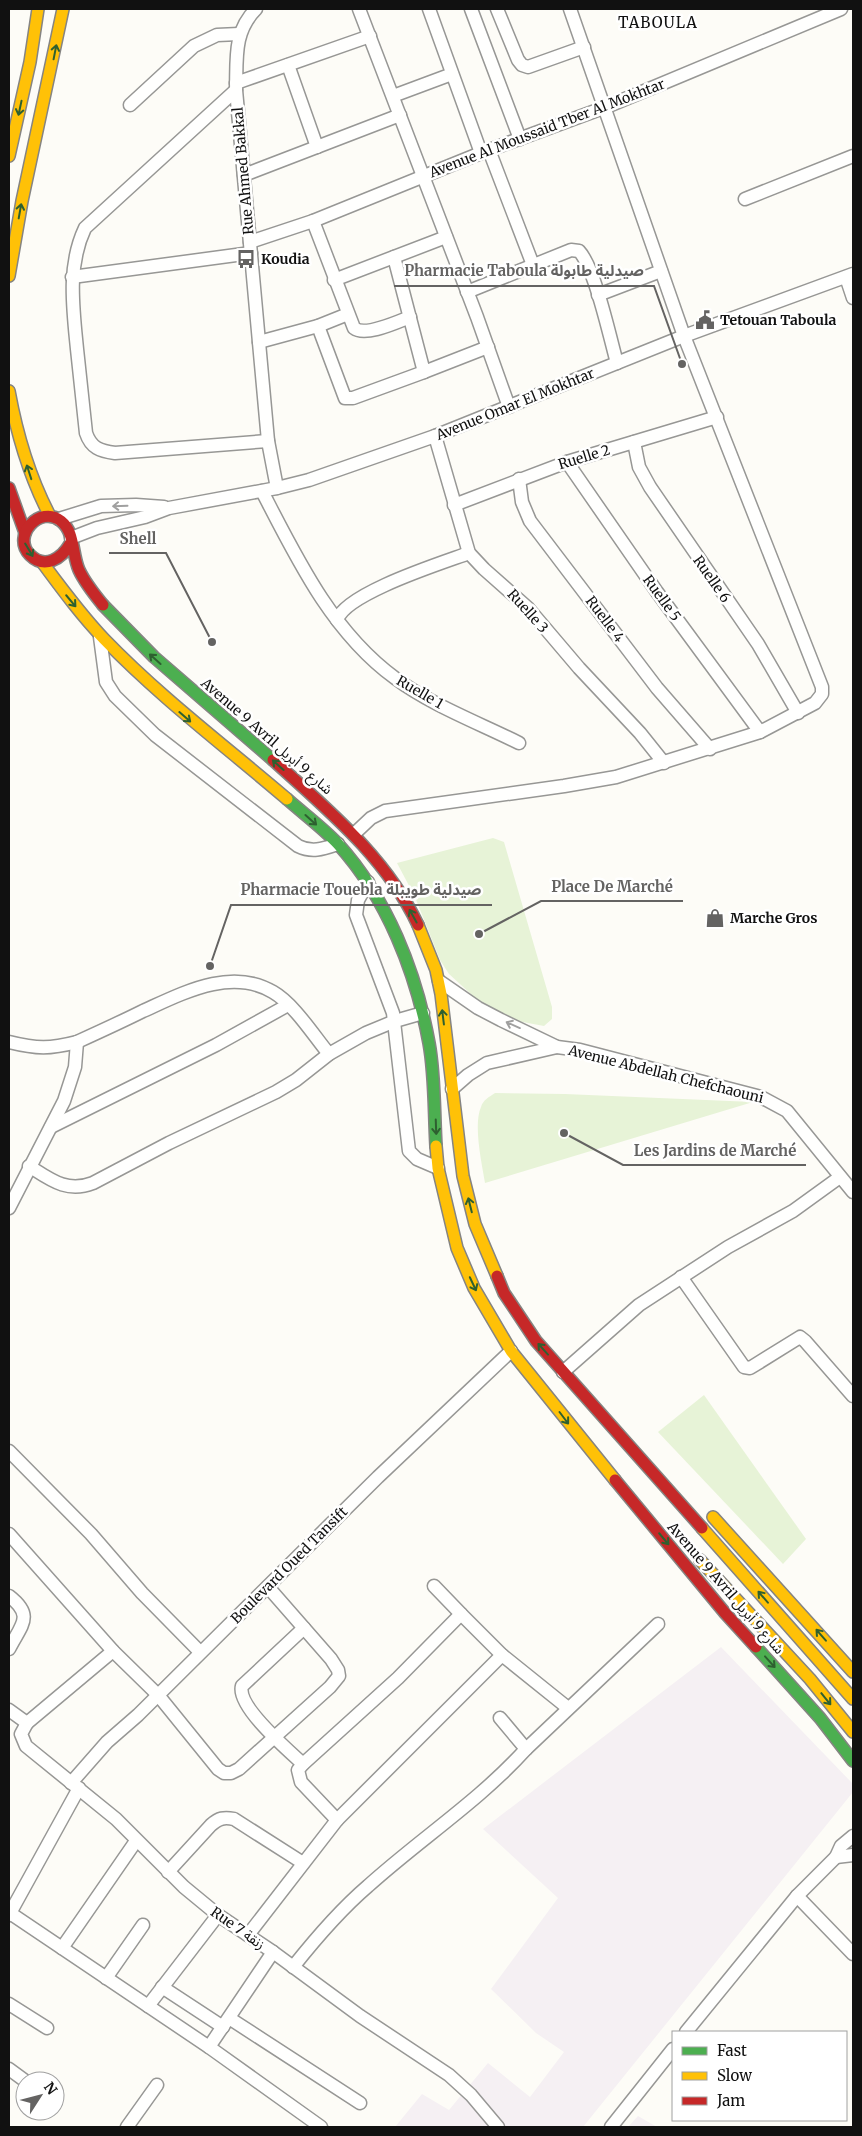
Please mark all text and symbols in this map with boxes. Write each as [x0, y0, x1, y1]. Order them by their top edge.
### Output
district label: TABOULA [618, 13, 698, 32]
one-way arrow [50, 45, 60, 61]
street label: Avenue Al Moussaid Tber Al Mokhtar [426, 75, 667, 182]
one-way arrow [15, 100, 24, 116]
street label: Rue Ahmed Bakkal [228, 106, 258, 236]
one-way arrow [15, 203, 25, 219]
bus stop icon: Koudia [235, 248, 257, 270]
place label: Koudia [261, 250, 310, 268]
callout: Pharmacie Taboula صيدلية طابولة [394, 256, 654, 286]
text: Pharmacie Taboula صيدلية طابولة [404, 261, 644, 280]
public building icon: Tetouan Taboula [694, 309, 716, 331]
place label: Tetouan Taboula [720, 311, 837, 329]
street label: Avenue Omar El Mokhtar [432, 364, 597, 444]
street label: Ruelle 2 [556, 441, 612, 473]
one-way arrow [24, 464, 34, 480]
one-way arrow [113, 501, 129, 510]
callout: Shell [109, 523, 166, 553]
text: Shell [120, 529, 157, 548]
one-way arrow [24, 543, 34, 557]
street label: Ruelle 6 [689, 552, 735, 606]
street label: Ruelle 5 [639, 571, 685, 625]
street label: Ruelle 3 [504, 585, 552, 637]
street label: Ruelle 4 [582, 592, 628, 646]
one-way arrow [66, 595, 77, 608]
one-way arrow [149, 653, 162, 665]
street label: Ruelle 1 [393, 671, 447, 713]
street label: Avenue 9 Avril شارع 9 أبريل [195, 673, 337, 800]
one-way arrow [179, 711, 192, 722]
one-way arrow [271, 760, 284, 771]
one-way arrow [304, 814, 317, 826]
callout: Place De Marché [541, 871, 683, 901]
callout: Pharmacie Touebla صيدلية طويبلة [231, 875, 492, 905]
text: Place De Marché [551, 877, 673, 896]
text: Pharmacie Touebla صيدلية طويبلة [241, 880, 482, 899]
shop icon: Marche Gros [704, 907, 726, 929]
one-way arrow [408, 909, 418, 924]
place label: Marche Gros [730, 909, 817, 927]
one-way arrow [438, 1009, 448, 1025]
one-way arrow [506, 1020, 521, 1030]
street label: Avenue Abdellah Chefchaouni [566, 1041, 766, 1107]
one-way arrow [431, 1119, 440, 1135]
callout: Les Jardins de Marché [623, 1135, 806, 1165]
text: Les Jardins de Marché [634, 1141, 796, 1160]
one-way arrow [465, 1198, 474, 1214]
one-way arrow [468, 1276, 478, 1291]
one-way arrow [537, 1342, 549, 1355]
one-way arrow [559, 1411, 569, 1425]
street label: Boulevard Oued Tansift [227, 1502, 352, 1627]
street label: Avenue 9 Avril شارع 9 أبريل [662, 1518, 788, 1659]
one-way arrow [658, 1532, 669, 1545]
one-way arrow [757, 1590, 769, 1603]
one-way arrow [815, 1629, 827, 1642]
one-way arrow [764, 1656, 776, 1669]
one-way arrow [821, 1692, 832, 1705]
street label: Rue 7 زنقة [207, 1903, 269, 1953]
legend [672, 2031, 847, 2121]
text: Fast [717, 2041, 747, 2060]
text: Slow [717, 2066, 752, 2085]
north arrow [15, 2071, 65, 2121]
text: N [40, 2079, 61, 2098]
text: Jam [716, 2091, 745, 2110]

